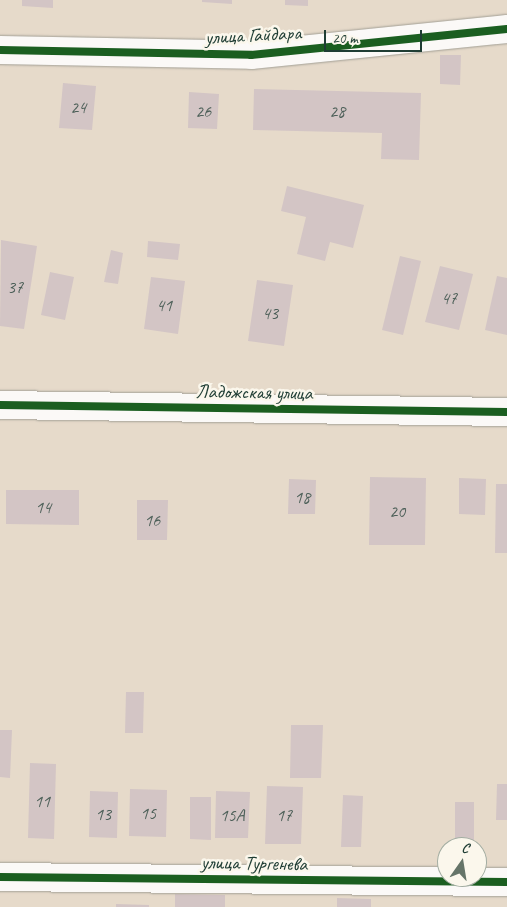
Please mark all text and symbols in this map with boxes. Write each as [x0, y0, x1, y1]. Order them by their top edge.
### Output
street label: улица Гайдара [204, 20, 302, 50]
scale bar [327, 20, 424, 52]
text: 20 m [332, 29, 358, 48]
house number: 24 [70, 96, 86, 118]
house number: 26 [195, 100, 211, 122]
house number: 28 [329, 100, 345, 122]
house number: 37 [7, 276, 23, 298]
house number: 47 [441, 287, 457, 309]
house number: 41 [156, 294, 172, 316]
house number: 43 [262, 302, 278, 324]
street label: Ладожская улица [194, 379, 314, 405]
house number: 18 [294, 486, 310, 508]
house number: 14 [35, 496, 51, 518]
house number: 20 [389, 500, 405, 522]
house number: 16 [144, 509, 160, 531]
house number: 11 [34, 790, 50, 812]
house number: 15 [140, 802, 156, 824]
house number: 13 [95, 803, 111, 825]
house number: 15А [219, 804, 245, 826]
house number: 17 [276, 804, 292, 826]
north arrow [437, 837, 487, 887]
text: С [460, 839, 471, 857]
street label: улица Тургенева [200, 850, 308, 876]

